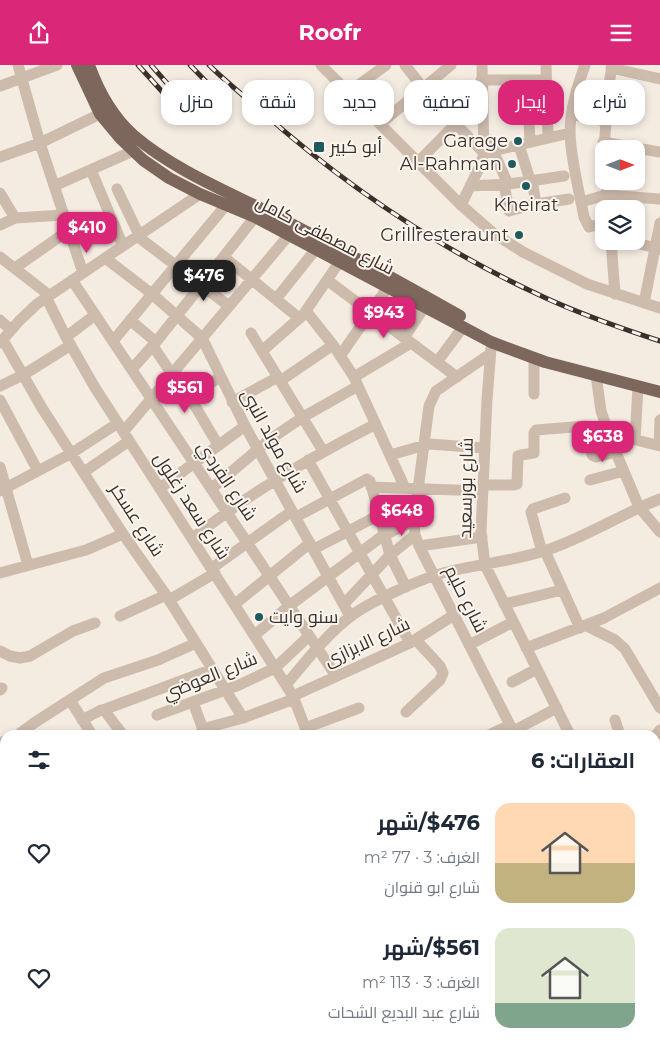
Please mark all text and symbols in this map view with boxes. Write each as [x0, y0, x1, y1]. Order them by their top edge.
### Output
icon: share [25, 19, 53, 47]
text: Roofr [299, 19, 362, 46]
icon: menu [607, 19, 635, 47]
chip: منزل [161, 80, 232, 125]
chip: شقة [242, 80, 314, 125]
chip: جديد [324, 80, 394, 125]
chip: تصفية [404, 80, 488, 125]
chip: إيجار [498, 80, 564, 125]
chip: شراء [574, 80, 645, 125]
place label: Garage [443, 130, 508, 152]
marker: Garage [512, 135, 524, 147]
place label: أبو كبير [329, 136, 382, 158]
marker: أبو كبير [312, 140, 326, 154]
north arrow [595, 140, 645, 190]
map controls [595, 140, 645, 250]
place label: Al-Rahman [400, 153, 502, 175]
marker: Al-Rahman [506, 158, 518, 170]
marker: Kheirat [520, 180, 532, 192]
street label: شارع مصطفى كامل [251, 191, 398, 280]
place label: Kheirat [493, 194, 559, 216]
button: layers [595, 200, 645, 250]
pin: $410 [57, 211, 117, 254]
text: $410 [68, 218, 106, 237]
place label: Grillresteraunt [380, 224, 509, 246]
marker: Grillresteraunt [513, 229, 525, 241]
pin: $476 [174, 259, 234, 302]
text: $476 [184, 266, 224, 285]
pin: $943 [354, 297, 414, 339]
text: $943 [364, 303, 404, 322]
pin: $561 [155, 371, 215, 414]
text: $561 [167, 378, 203, 397]
street label: شارع مولد النبى [235, 385, 312, 498]
pin: $638 [573, 421, 633, 463]
text: $638 [583, 427, 623, 446]
street label: شارع الفردي [190, 437, 262, 527]
street label: شارع بورسعيد [454, 437, 479, 539]
street label: شارع سعد زغلول [148, 448, 235, 564]
street label: شارع عسكر [104, 478, 169, 561]
pin: $648 [372, 495, 432, 537]
text: $648 [381, 501, 423, 520]
street label: شارع حليم [439, 562, 492, 637]
place label: سنو وايت [269, 606, 338, 628]
marker: سنو وايت [253, 611, 265, 623]
street label: شارع الابزازى [321, 613, 414, 672]
street label: شارع العوضي [160, 647, 261, 707]
icon: filters [25, 746, 53, 774]
text: العقارات: 6 [531, 748, 635, 773]
text: $476/شهر [378, 810, 480, 835]
icon: home [535, 823, 595, 883]
icon: heart [25, 839, 53, 867]
text: الغرف: 3 · 77 m² [364, 848, 480, 867]
text: شارع ابو قنوان [384, 878, 480, 897]
text: $561/شهر [383, 935, 480, 960]
icon: home [535, 948, 595, 1008]
icon: heart [25, 964, 53, 992]
text: الغرف: 3 · 113 m² [362, 973, 480, 992]
text: شارع عبد البديع الشحات [328, 1003, 480, 1022]

